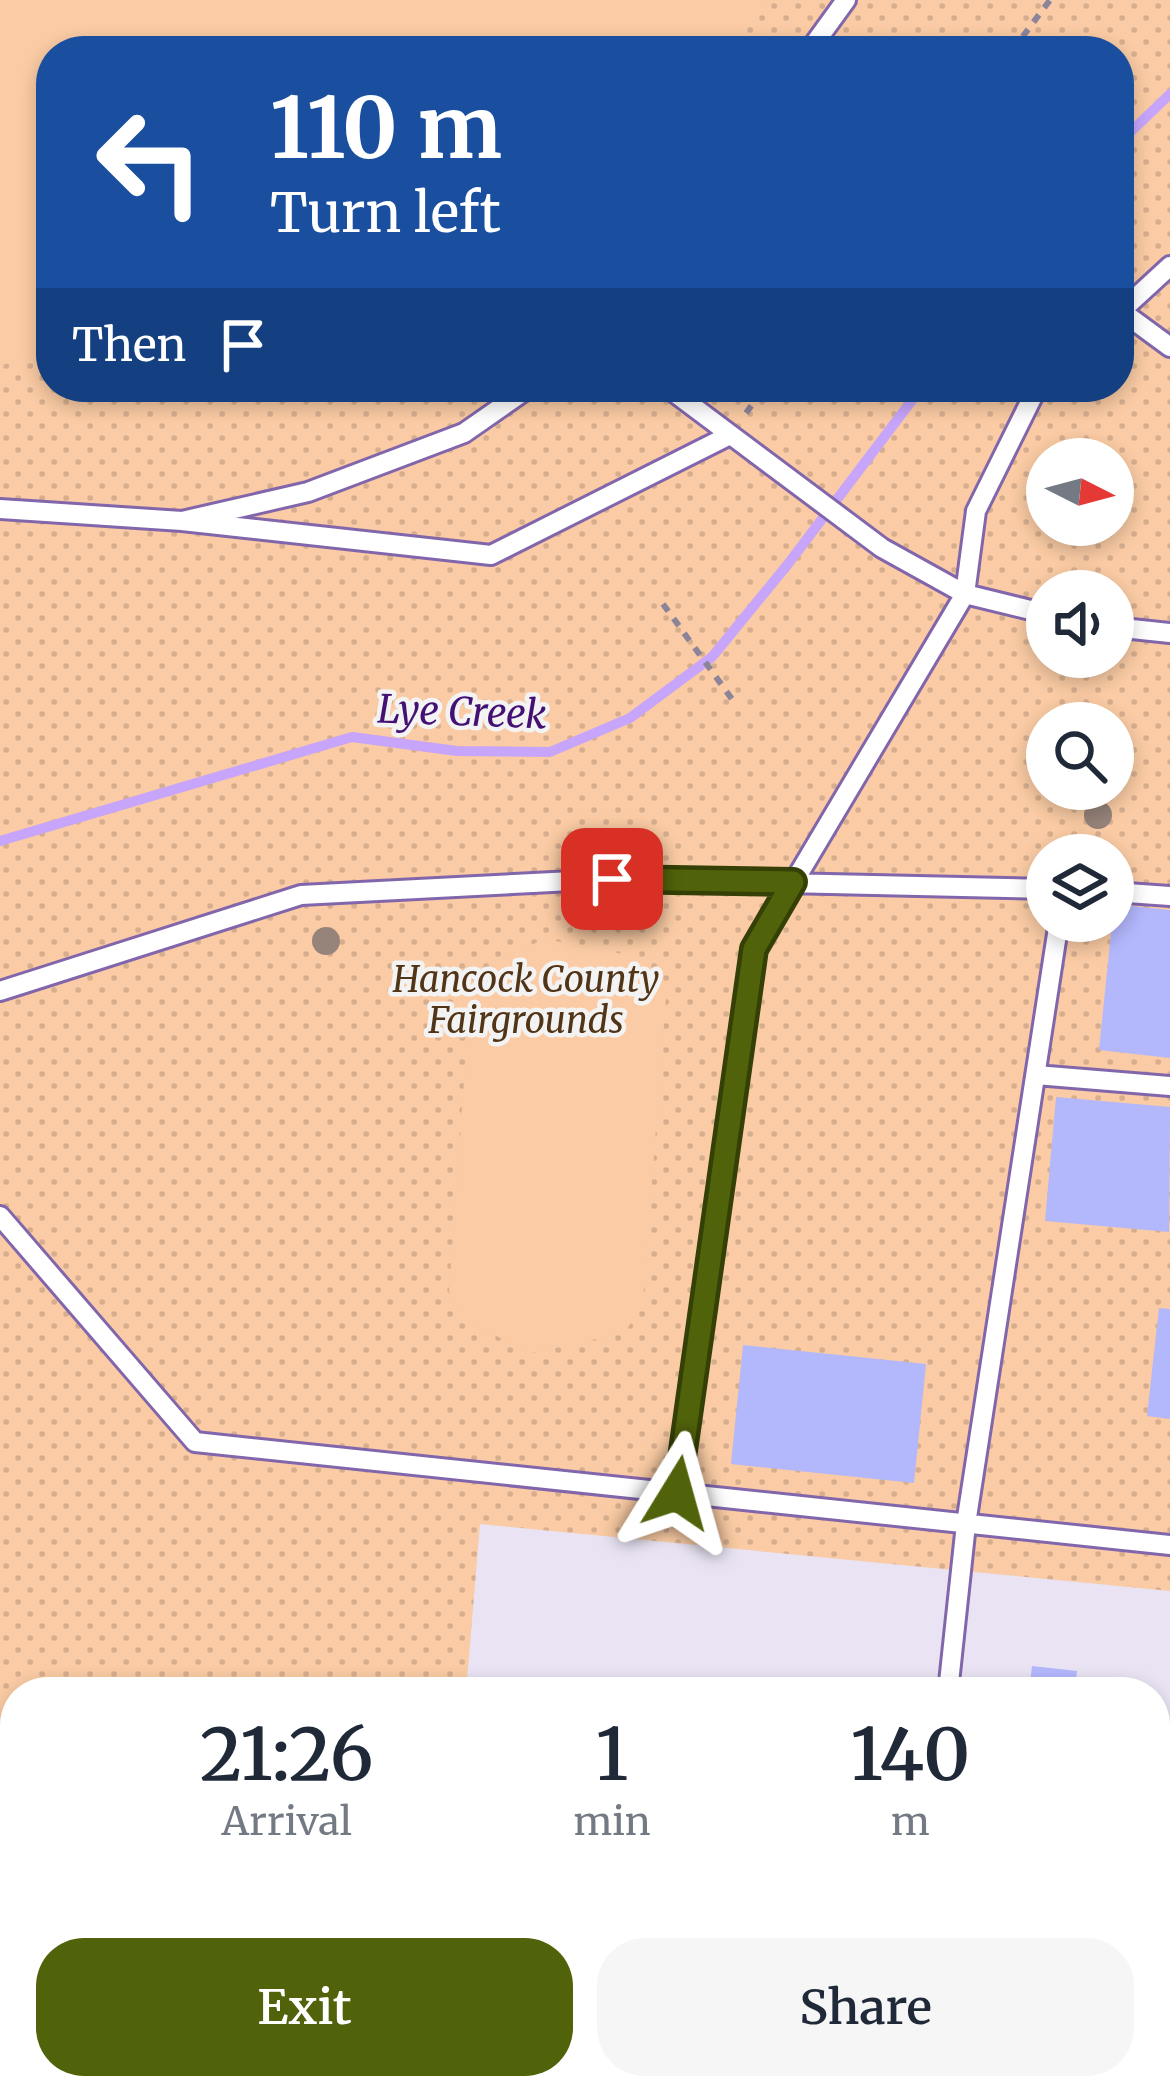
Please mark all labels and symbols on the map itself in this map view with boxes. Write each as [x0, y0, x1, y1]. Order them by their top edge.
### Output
north arrow [1026, 438, 1134, 546]
water label: Lye Creek [377, 685, 547, 739]
pin [561, 828, 663, 930]
park label: Hancock County Fairgrounds [391, 957, 660, 1043]
position arrow [614, 1430, 740, 1556]

